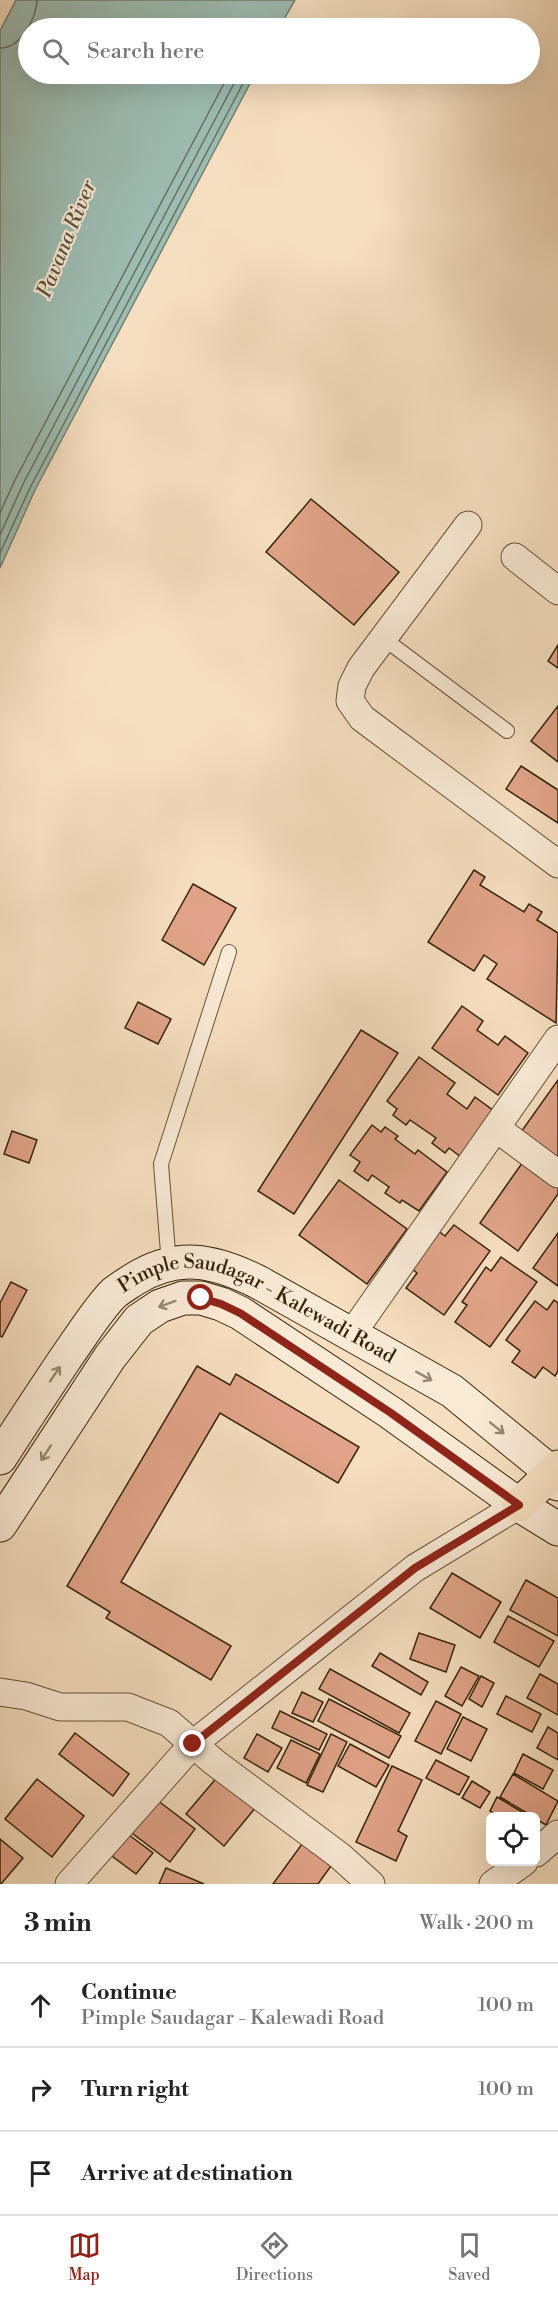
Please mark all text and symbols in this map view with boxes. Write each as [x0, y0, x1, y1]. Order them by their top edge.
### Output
search box [18, 18, 540, 84]
icon: search [39, 35, 72, 68]
text: Search here [87, 38, 204, 65]
water label: Pavana River [31, 176, 103, 302]
street label: Pimple Saudagar - Kalewadi Road [113, 1250, 401, 1370]
route start [187, 1284, 213, 1310]
one-way arrow [159, 1299, 177, 1310]
one-way arrow [49, 1367, 61, 1383]
one-way arrow [415, 1370, 432, 1382]
one-way arrow [489, 1421, 505, 1434]
one-way arrow [40, 1444, 52, 1461]
route end [179, 1730, 205, 1756]
map controls [486, 1812, 540, 1866]
button: locate [486, 1812, 540, 1866]
text: 3 min [24, 1907, 92, 1939]
text: Walk · 200 m [420, 1911, 534, 1936]
text: Continue [81, 1979, 177, 2006]
icon: ahead [24, 1989, 57, 2022]
text: 100 m [478, 1993, 534, 2018]
text: Pimple Saudagar - Kalewadi Road [81, 2006, 384, 2031]
icon: right [24, 2073, 57, 2106]
text: Turn right [81, 2076, 189, 2103]
text: 100 m [478, 2077, 534, 2102]
icon: arrive [24, 2157, 57, 2190]
text: Arrive at destination [81, 2160, 293, 2187]
tab: Map [68, 2229, 101, 2285]
tab: Directions [236, 2229, 313, 2285]
tab: Saved [448, 2229, 490, 2285]

